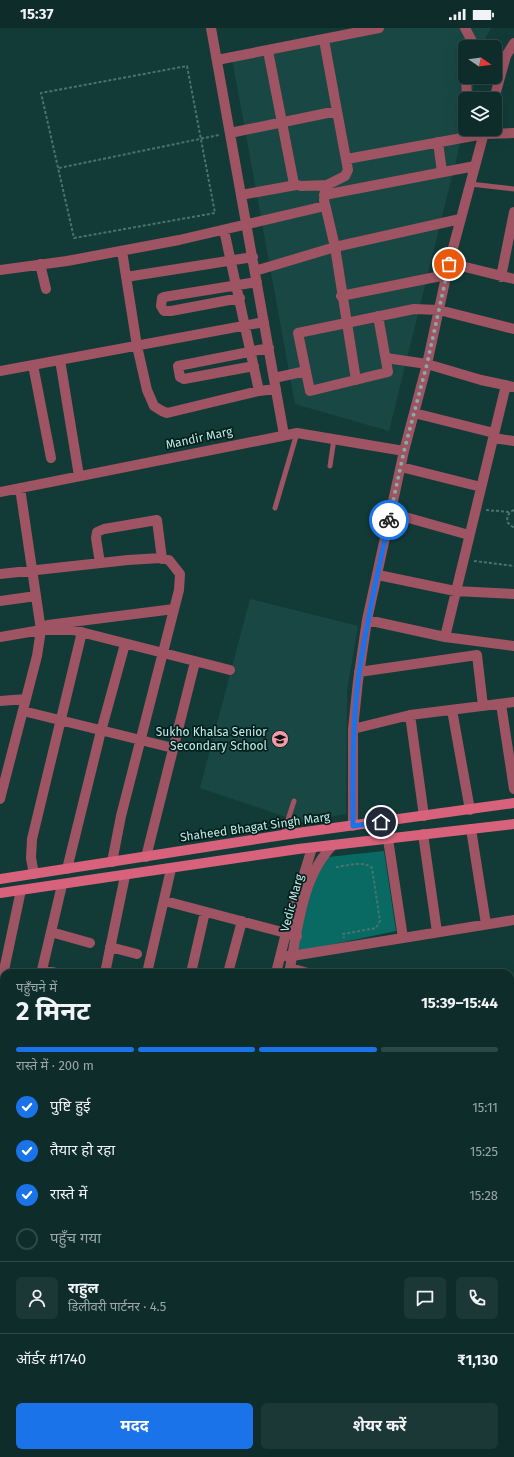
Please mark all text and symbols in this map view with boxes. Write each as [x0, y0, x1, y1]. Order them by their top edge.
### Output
text: 15:37 [20, 5, 54, 23]
north arrow [458, 40, 502, 84]
map controls [458, 40, 502, 136]
button: layers [458, 92, 502, 136]
pin [432, 247, 466, 281]
icon: bag [438, 253, 460, 275]
street label: Mandir Marg [164, 424, 234, 452]
courier [369, 500, 409, 540]
icon: bike [378, 509, 400, 531]
place label: Sukho Khalsa Senior Secondary School [156, 725, 267, 753]
school or university icon: Sukho Khalsa Senior Secondary School [270, 729, 290, 749]
pin [364, 805, 398, 839]
street label: Shaheed Bhagat Singh Marg [179, 809, 332, 844]
icon: home [370, 811, 392, 833]
street label: Vedic Marg [278, 872, 307, 933]
text: पहुँचने में [16, 980, 57, 995]
text: 15:39–15:44 [421, 994, 498, 1012]
text: 2 मिनट [16, 996, 90, 1027]
text: रास्ते में · 200 m [16, 1058, 94, 1073]
icon: check [16, 1096, 38, 1118]
text: पुष्टि हुई [50, 1097, 90, 1115]
text: 15:11 [472, 1100, 498, 1115]
icon: check [16, 1140, 38, 1162]
text: तैयार हो रहा [50, 1141, 115, 1159]
text: 15:25 [470, 1144, 498, 1159]
icon: check [16, 1184, 38, 1206]
text: रास्ते में [50, 1185, 87, 1203]
text: 15:28 [469, 1188, 498, 1203]
text: पहुँच गया [50, 1229, 101, 1247]
button: person [16, 1277, 58, 1319]
button: chat [404, 1277, 446, 1319]
button: phone [456, 1277, 498, 1319]
text: राहुल [68, 1279, 99, 1297]
text: डिलीवरी पार्टनर · 4.5 [68, 1299, 166, 1314]
text: ऑर्डर #1740 [16, 1350, 86, 1368]
text: ₹1,130 [457, 1351, 498, 1369]
button: मदद [16, 1403, 253, 1449]
button: शेयर करें [261, 1403, 498, 1449]

